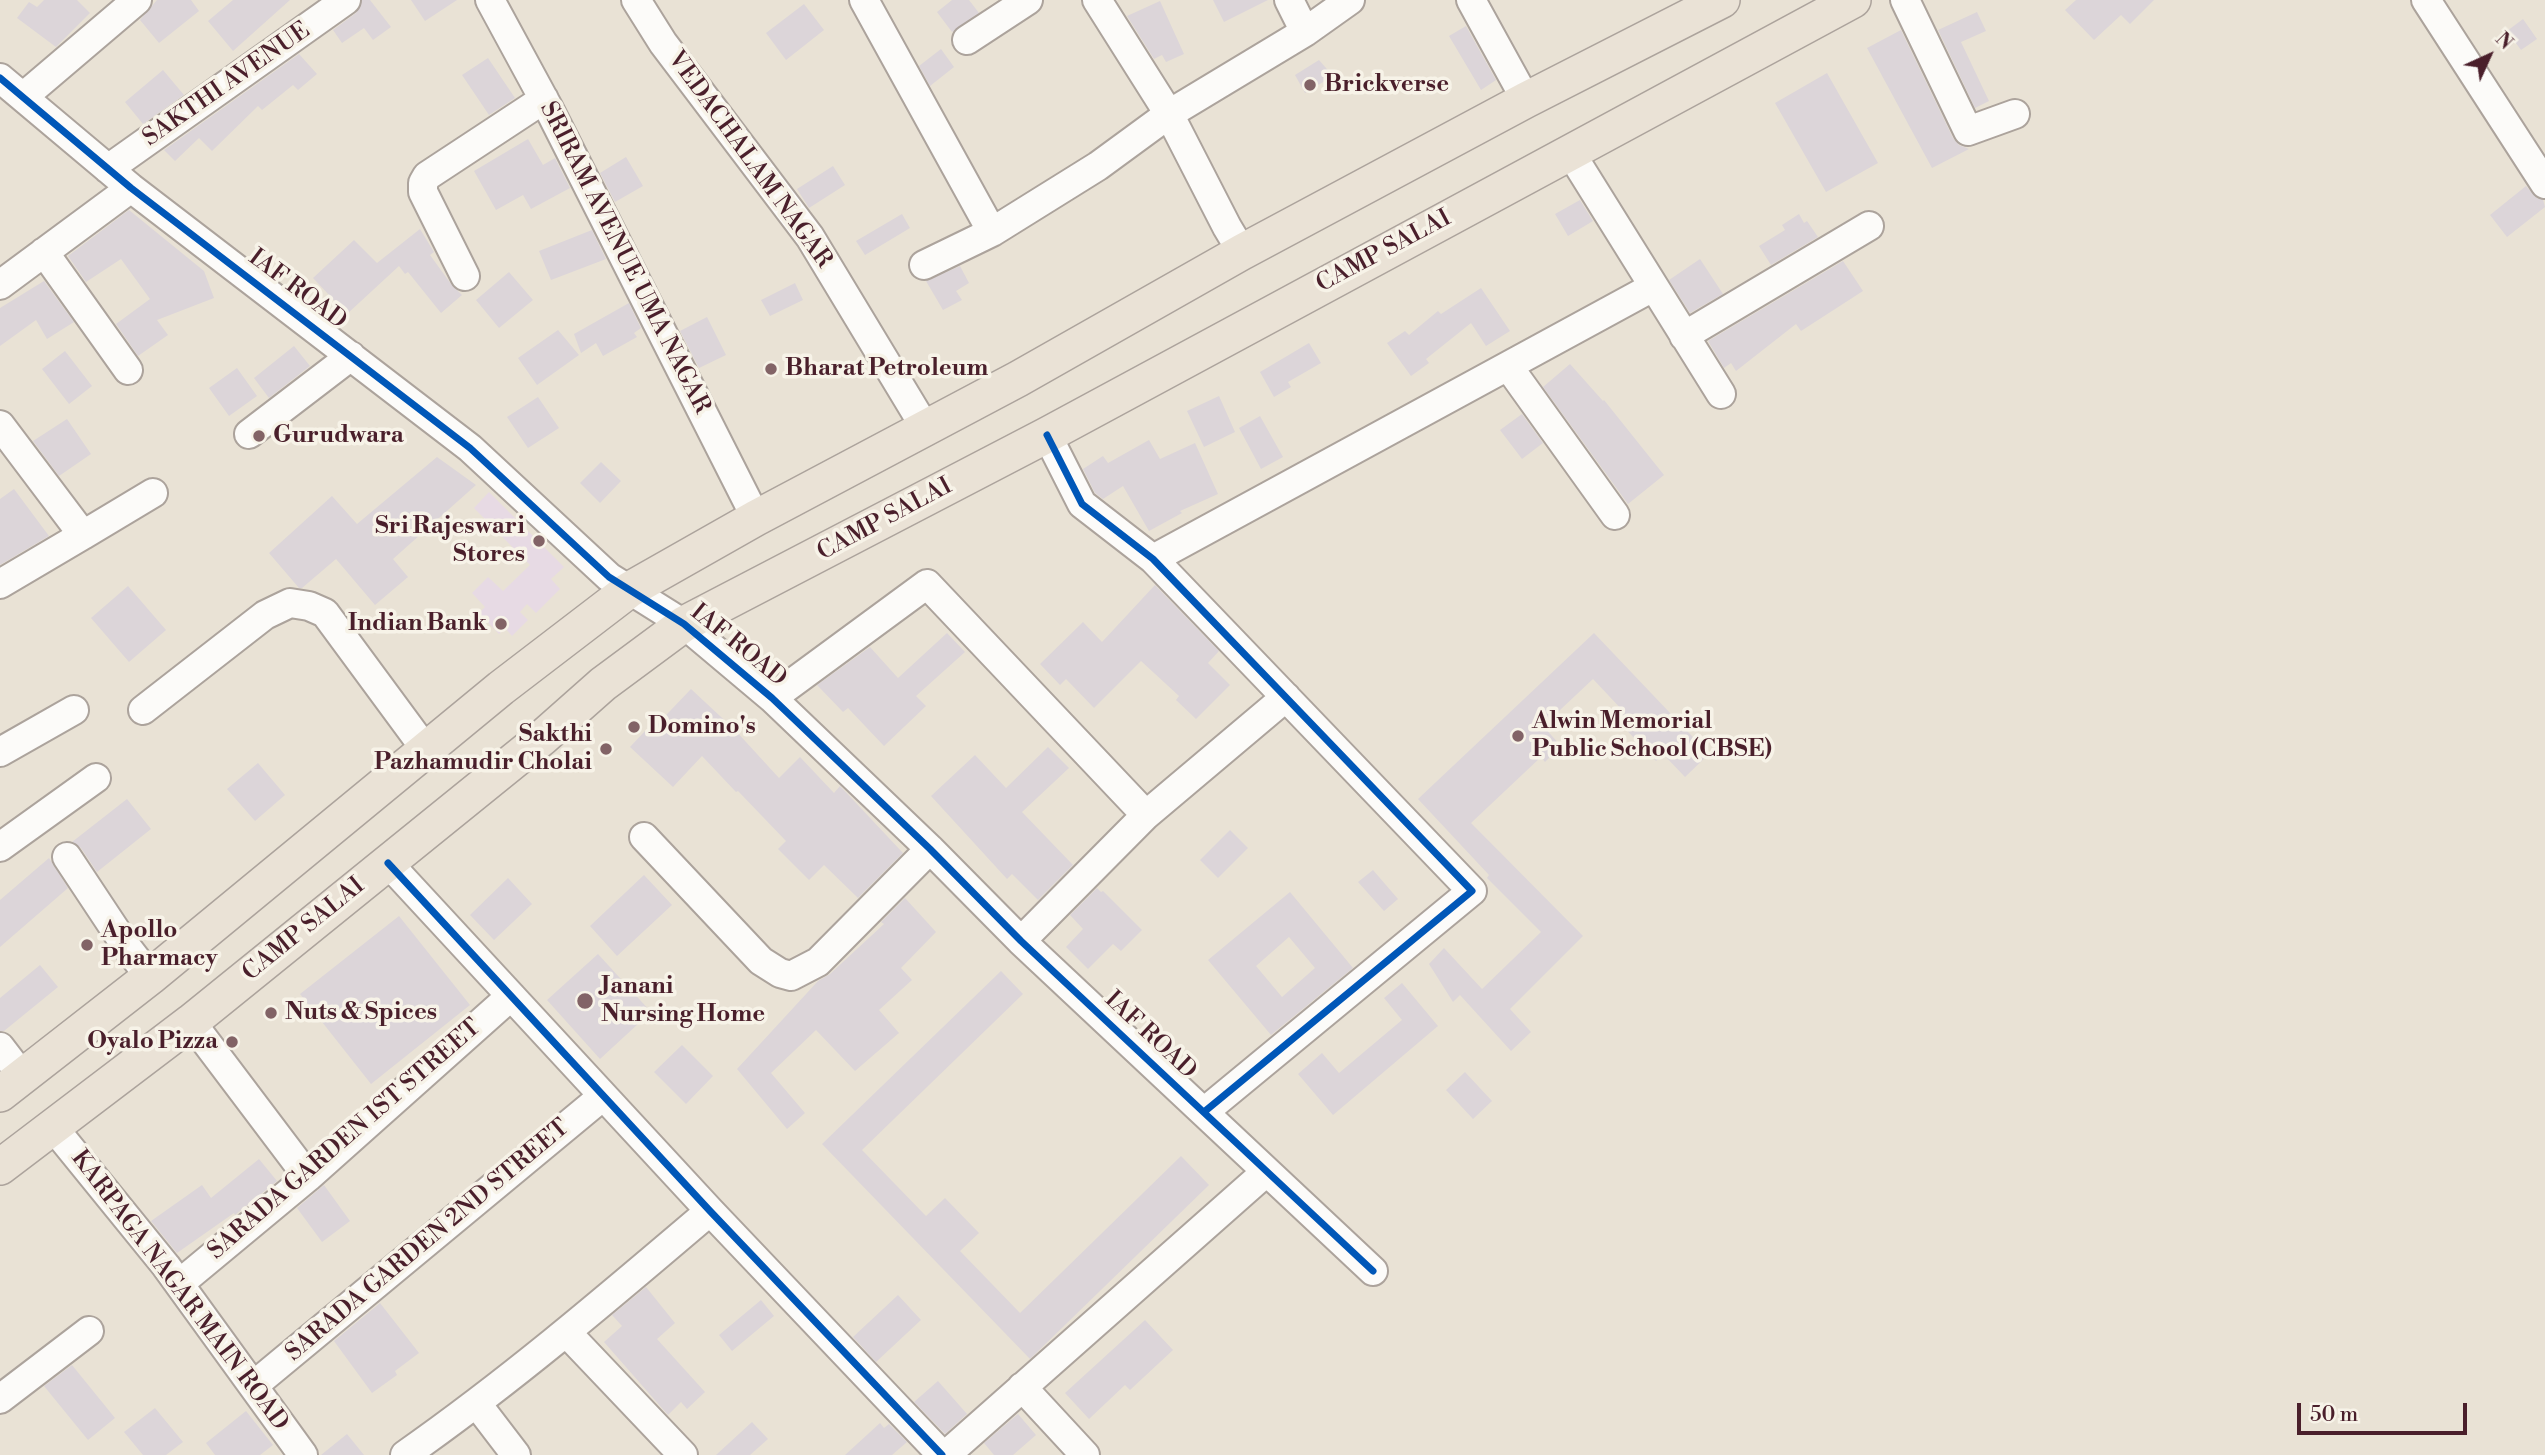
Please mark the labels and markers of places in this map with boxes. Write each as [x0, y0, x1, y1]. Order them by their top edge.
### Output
place label: Brickverse [1324, 71, 1449, 99]
marker: Brickverse [1302, 77, 1318, 93]
place label: Bharat Petroleum [785, 355, 988, 383]
marker: Bharat Petroleum [763, 361, 779, 377]
place label: Gurudwara [273, 422, 404, 450]
marker: Gurudwara [251, 428, 267, 444]
place label: Sri Rajeswari Stores [375, 513, 525, 569]
marker: Sri Rajeswari Stores [531, 533, 547, 549]
place label: Indian Bank [348, 610, 487, 638]
marker: Indian Bank [493, 616, 509, 632]
place label: Alwin Memorial Public School (CBSE) [1532, 708, 1772, 764]
place label: Domino's [648, 713, 756, 741]
marker: Domino's [626, 719, 642, 735]
place label: Sakthi Pazhamudir Cholai [374, 721, 592, 777]
marker: Alwin Memorial Public School (CBSE) [1510, 728, 1526, 744]
marker: Sakthi Pazhamudir Cholai [598, 741, 614, 757]
place label: Apollo Pharmacy [101, 917, 217, 973]
marker: Apollo Pharmacy [79, 937, 95, 953]
place label: Janani Nursing Home [601, 973, 765, 1029]
marker: Janani Nursing Home [575, 991, 595, 1011]
place label: Nuts & Spices [285, 999, 437, 1027]
marker: Nuts & Spices [263, 1005, 279, 1021]
place label: Oyalo Pizza [87, 1028, 218, 1056]
marker: Oyalo Pizza [224, 1034, 240, 1050]

